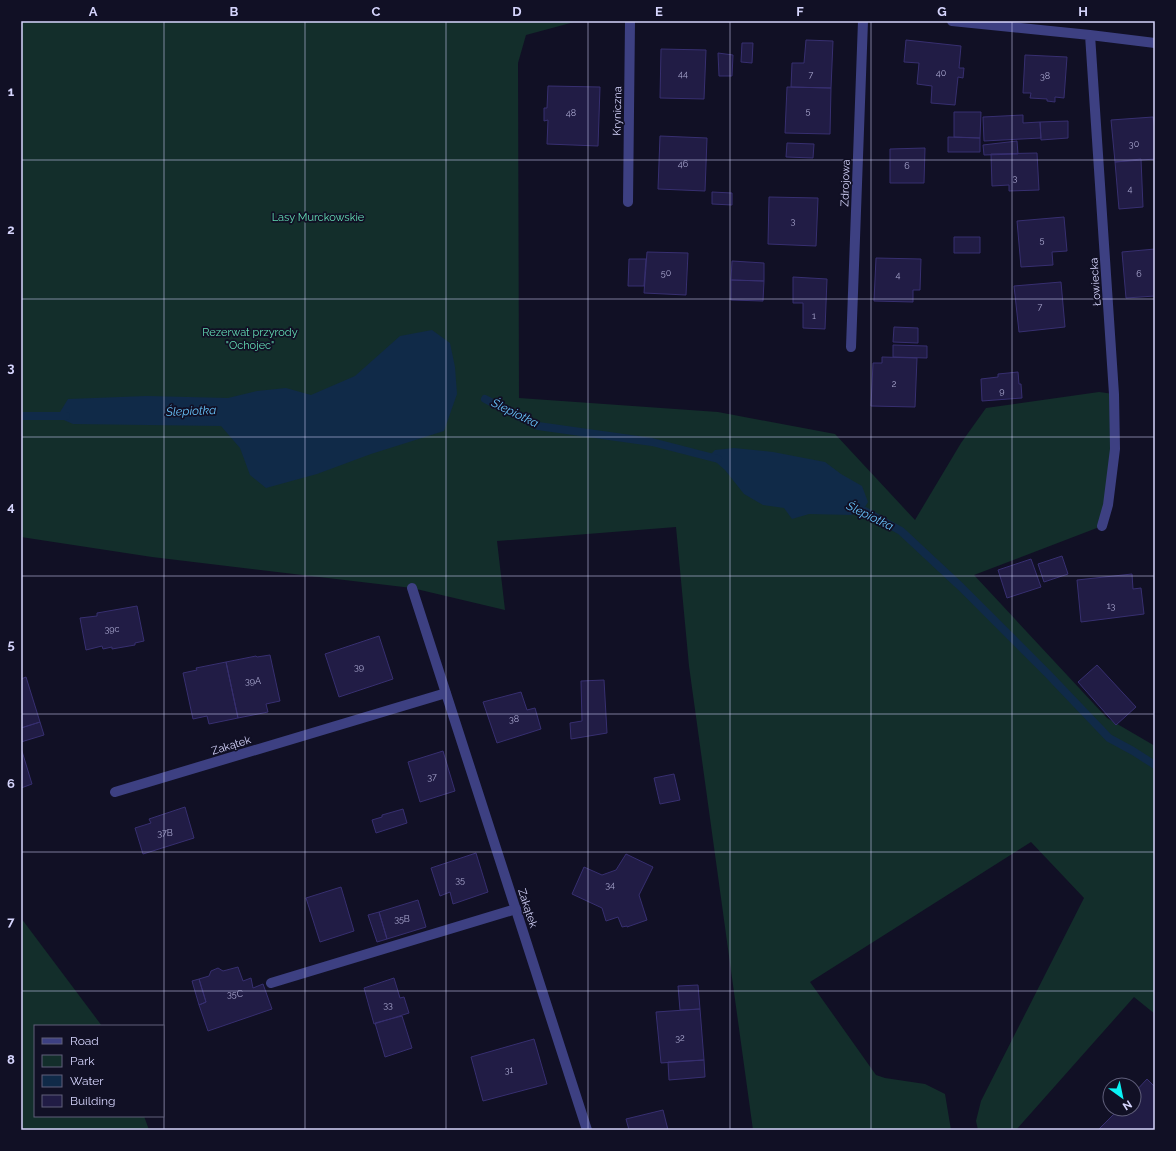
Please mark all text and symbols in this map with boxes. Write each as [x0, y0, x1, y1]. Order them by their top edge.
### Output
text: A [89, 4, 98, 19]
text: B [230, 4, 239, 19]
text: C [372, 4, 381, 19]
text: D [512, 4, 522, 19]
text: E [655, 4, 663, 19]
text: F [796, 4, 804, 19]
text: G [937, 4, 947, 19]
text: H [1078, 4, 1088, 19]
house number: 40 [936, 68, 947, 78]
house number: 44 [678, 69, 688, 79]
house number: 7 [809, 70, 814, 80]
house number: 38 [1040, 71, 1050, 81]
text: 1 [8, 84, 15, 99]
street label: Kryniczna [611, 86, 624, 136]
house number: 5 [806, 106, 811, 116]
house number: 48 [566, 108, 576, 118]
house number: 30 [1129, 139, 1140, 149]
house number: 46 [678, 159, 689, 169]
street label: Zdrojowa [838, 159, 853, 207]
house number: 6 [904, 161, 910, 171]
house number: 3 [1013, 173, 1018, 183]
house number: 4 [1128, 184, 1133, 194]
park label: Lasy Murckowskie [272, 211, 365, 224]
house number: 3 [791, 216, 796, 226]
text: 2 [7, 222, 15, 237]
house number: 5 [1040, 235, 1045, 245]
street label: Łowiecka [1087, 257, 1104, 307]
house number: 50 [661, 268, 672, 278]
house number: 6 [1136, 269, 1142, 279]
house number: 4 [896, 270, 901, 280]
house number: 7 [1038, 302, 1043, 312]
house number: 1 [812, 311, 816, 321]
park label: Rezerwat przyrody "Ochojec" [202, 326, 298, 352]
text: 3 [7, 360, 15, 375]
house number: 2 [892, 379, 897, 389]
house number: 9 [999, 386, 1005, 396]
water label: Ślepiotka [488, 395, 541, 430]
water label: Ślepiotka [165, 403, 216, 419]
water label: Ślepiotka [843, 498, 896, 533]
text: 4 [7, 499, 15, 514]
house number: 13 [1107, 601, 1116, 611]
house number: 39c [104, 624, 120, 634]
text: 5 [7, 637, 15, 652]
house number: 39 [354, 662, 364, 672]
house number: 39A [245, 676, 261, 686]
house number: 38 [509, 714, 519, 724]
street label: Zakątek [210, 733, 253, 758]
house number: 37 [427, 772, 437, 782]
text: 6 [7, 776, 15, 791]
house number: 37B [157, 828, 173, 838]
house number: 35 [455, 875, 465, 885]
house number: 34 [605, 880, 615, 890]
street label: Zakątek [515, 887, 540, 930]
text: 7 [7, 914, 15, 929]
house number: 35B [394, 914, 410, 924]
house number: 35C [227, 989, 243, 999]
house number: 33 [383, 1000, 393, 1010]
legend [34, 1025, 164, 1117]
house number: 32 [675, 1033, 685, 1043]
text: Road [70, 1034, 99, 1048]
text: 8 [7, 1052, 15, 1067]
text: Park [70, 1054, 95, 1068]
house number: 31 [505, 1065, 513, 1075]
text: Water [70, 1074, 104, 1088]
north arrow [1102, 1077, 1142, 1117]
text: Building [70, 1094, 116, 1108]
text: N [1120, 1097, 1134, 1113]

